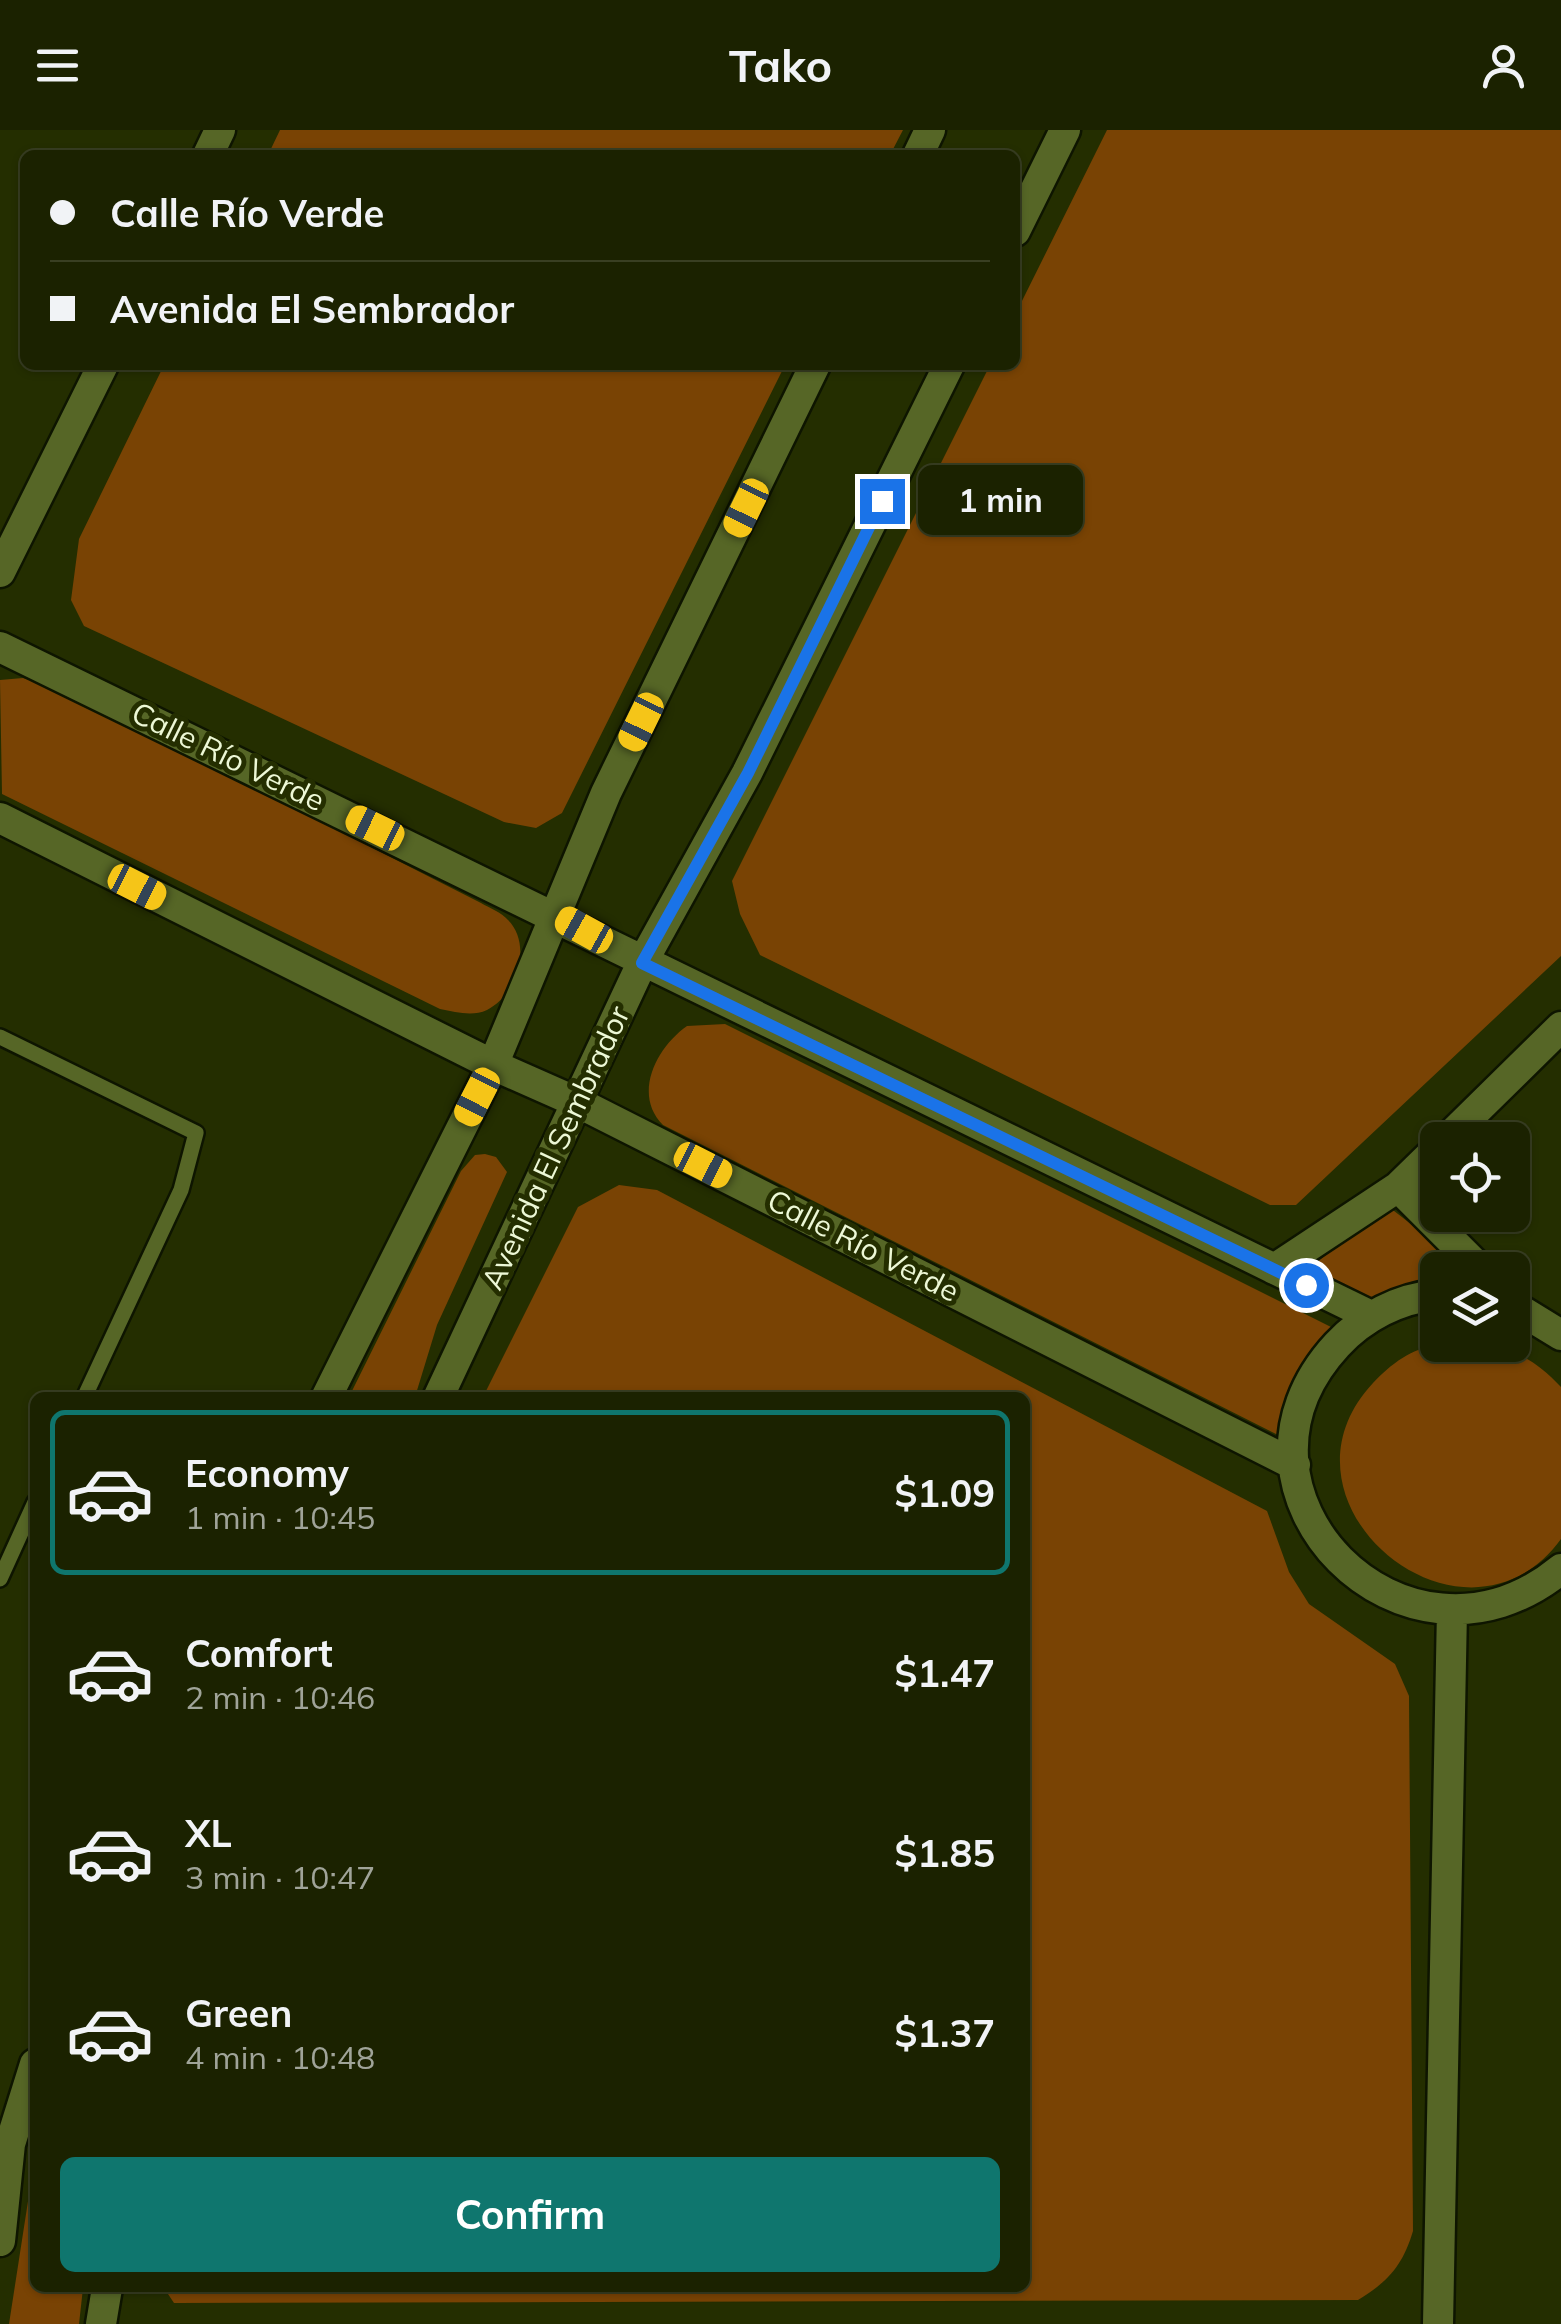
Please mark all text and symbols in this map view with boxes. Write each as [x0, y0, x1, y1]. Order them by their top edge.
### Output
text: Tako [729, 37, 832, 93]
icon: menu [30, 38, 85, 93]
icon: person [1476, 38, 1531, 93]
text: Calle Río Verde [110, 189, 384, 237]
text: Avenida El Sembrador [110, 285, 514, 333]
callout: 1 min [917, 466, 1082, 536]
car [719, 474, 773, 542]
route end [860, 479, 905, 524]
text: 1 min [958, 480, 1043, 520]
car [614, 688, 668, 756]
street label: Calle Río Verde [126, 693, 331, 819]
car [341, 801, 409, 855]
car [103, 860, 171, 914]
car [550, 902, 618, 958]
street label: Avenida El Sembrador [473, 1000, 638, 1295]
car [450, 1063, 504, 1131]
map controls [1420, 1122, 1530, 1362]
button: locate [1420, 1122, 1530, 1232]
car [669, 1138, 737, 1192]
street label: Calle Río Verde [761, 1181, 966, 1310]
button: layers [1420, 1252, 1530, 1362]
route start [1284, 1263, 1329, 1308]
icon: car [65, 1448, 155, 1538]
text: Economy [185, 1449, 349, 1497]
text: $1.09 [894, 1469, 995, 1517]
text: 1 min · 10:45 [185, 1497, 375, 1537]
icon: car [65, 1628, 155, 1718]
text: Comfort [185, 1629, 333, 1677]
text: $1.47 [894, 1649, 995, 1697]
text: 2 min · 10:46 [185, 1677, 375, 1717]
icon: car [65, 1808, 155, 1898]
text: XL [185, 1809, 232, 1857]
text: $1.85 [894, 1829, 995, 1877]
text: 3 min · 10:47 [185, 1857, 375, 1897]
icon: car [65, 1988, 155, 2078]
text: Green [185, 1989, 292, 2037]
text: $1.37 [894, 2009, 995, 2057]
text: 4 min · 10:48 [185, 2037, 375, 2077]
button: Confirm [60, 2157, 1000, 2272]

